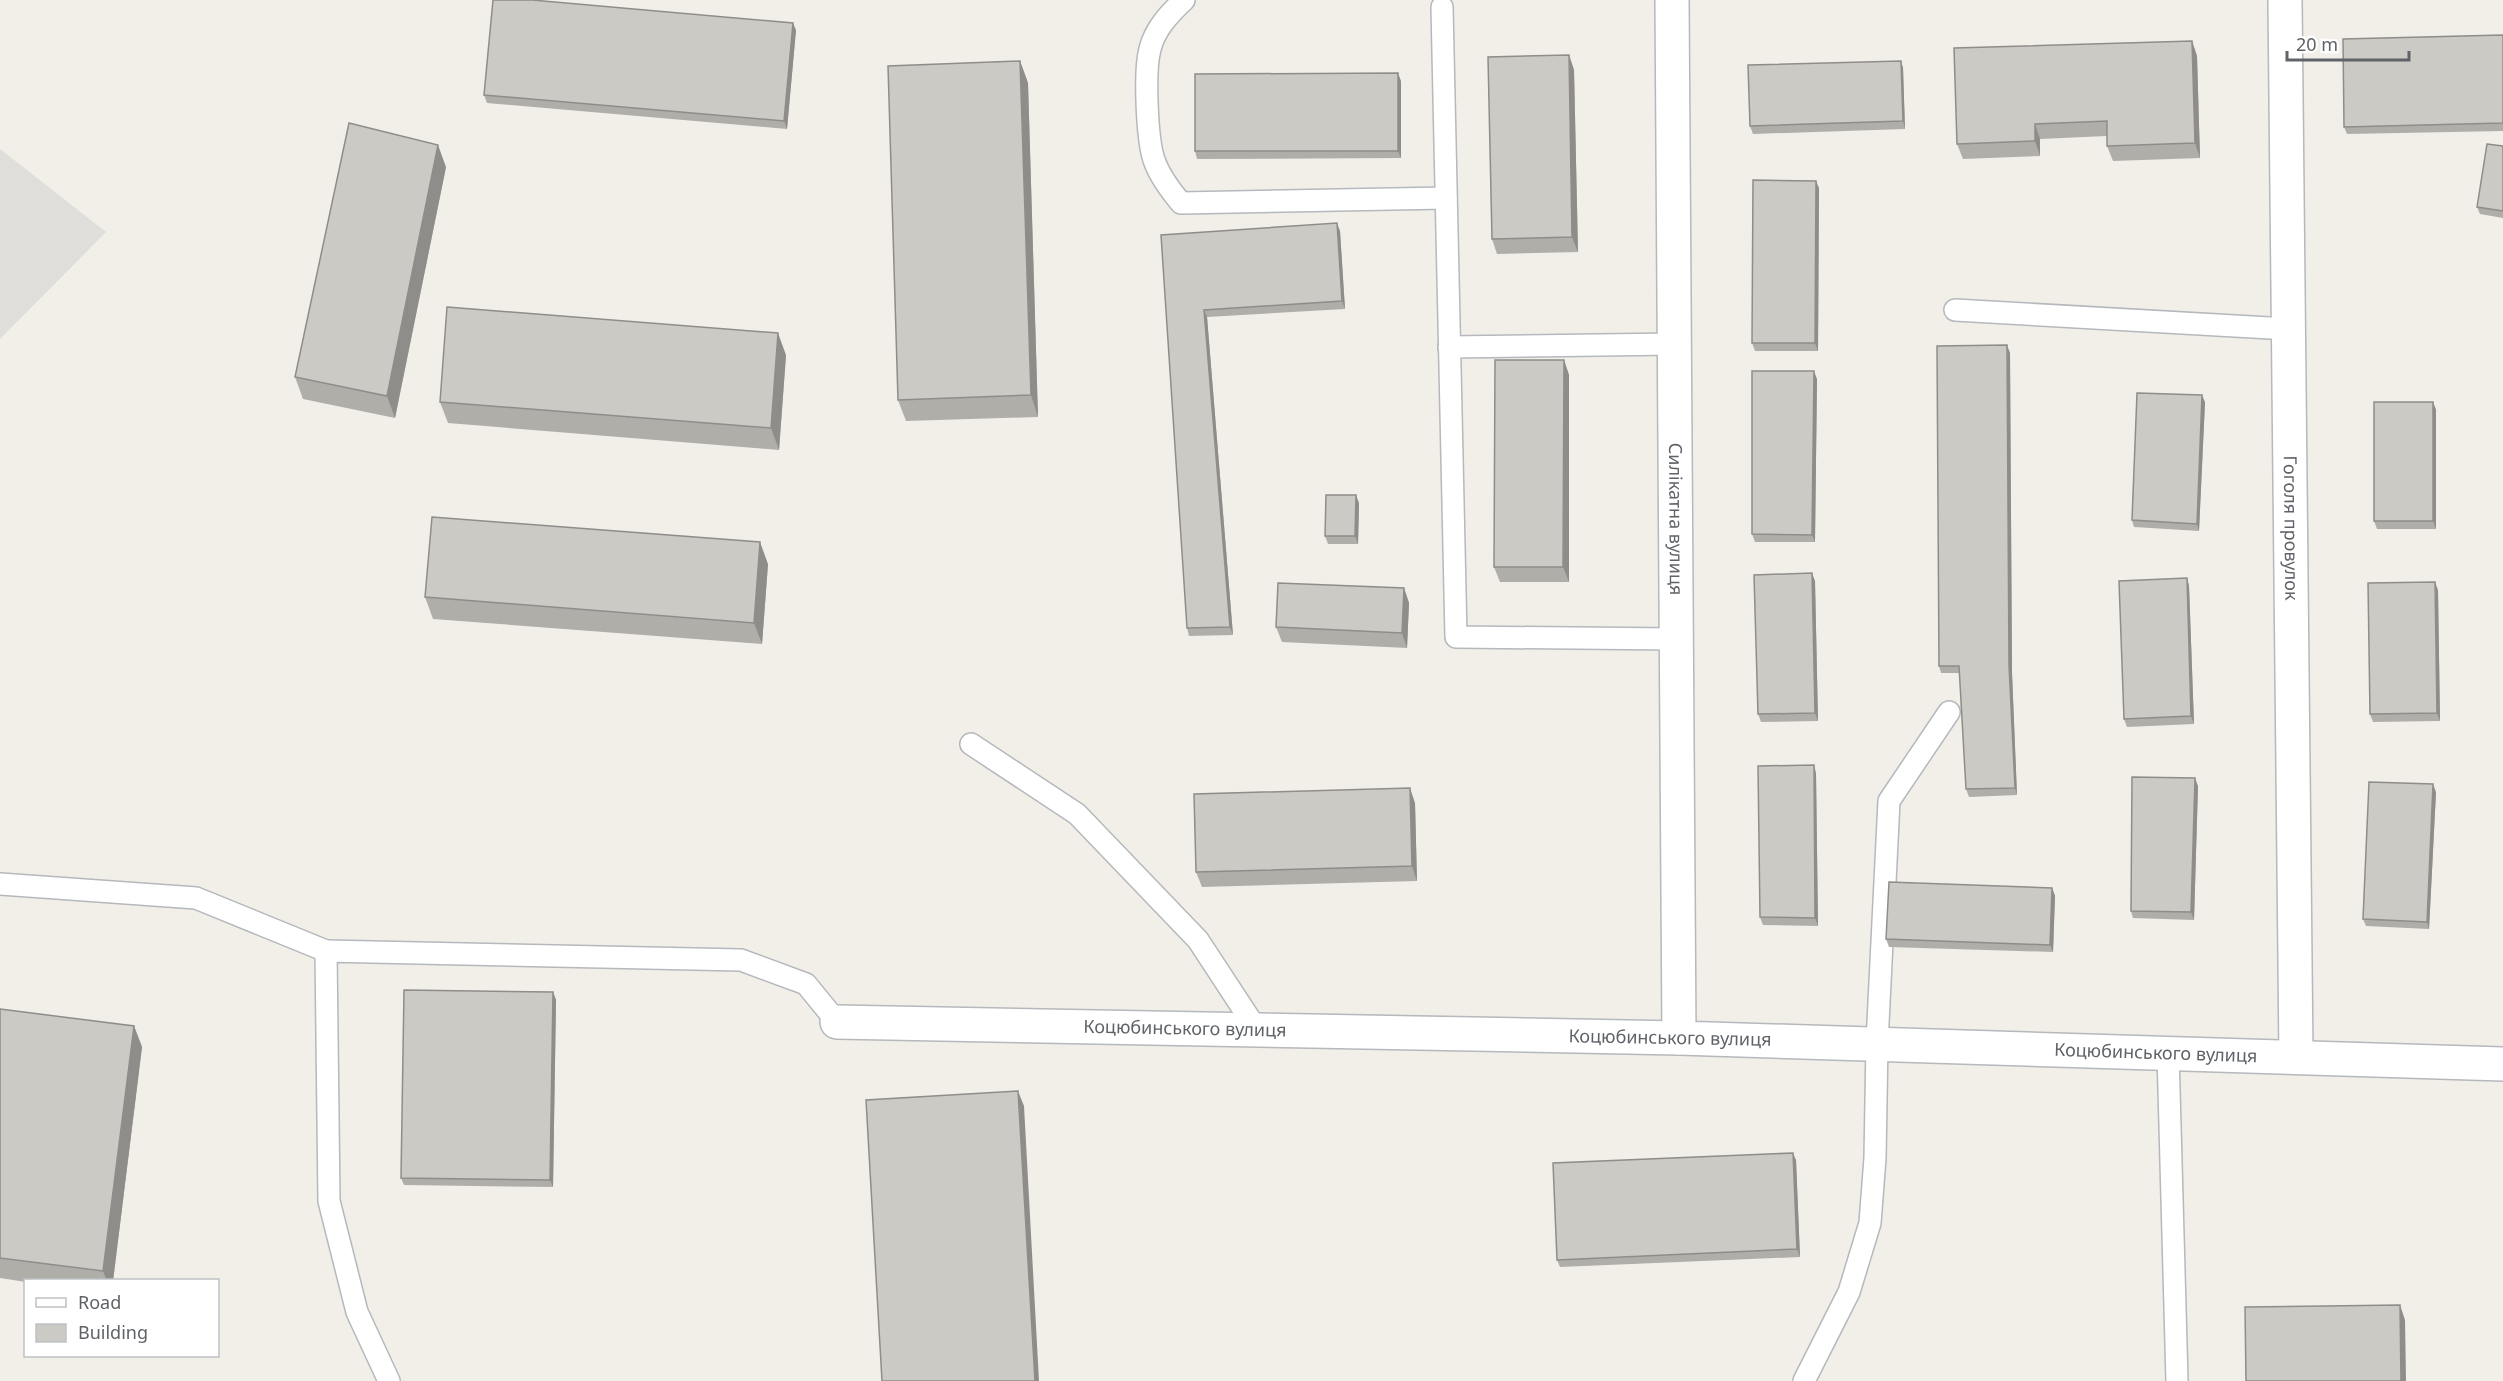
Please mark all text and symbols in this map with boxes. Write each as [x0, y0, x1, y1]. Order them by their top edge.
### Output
scale bar [2287, 24, 2408, 62]
text: 20 m [2296, 32, 2338, 56]
street label: Силікатна вулиця [1664, 443, 1689, 595]
street label: Гоголя провулок [2279, 455, 2304, 601]
street label: Коцюбинського вулиця [1083, 1014, 1287, 1042]
street label: Коцюбинського вулиця [1568, 1023, 1772, 1051]
street label: Коцюбинського вулиця [2054, 1037, 2258, 1067]
legend [24, 1279, 219, 1357]
text: Road [78, 1290, 121, 1314]
text: Building [78, 1320, 148, 1344]

